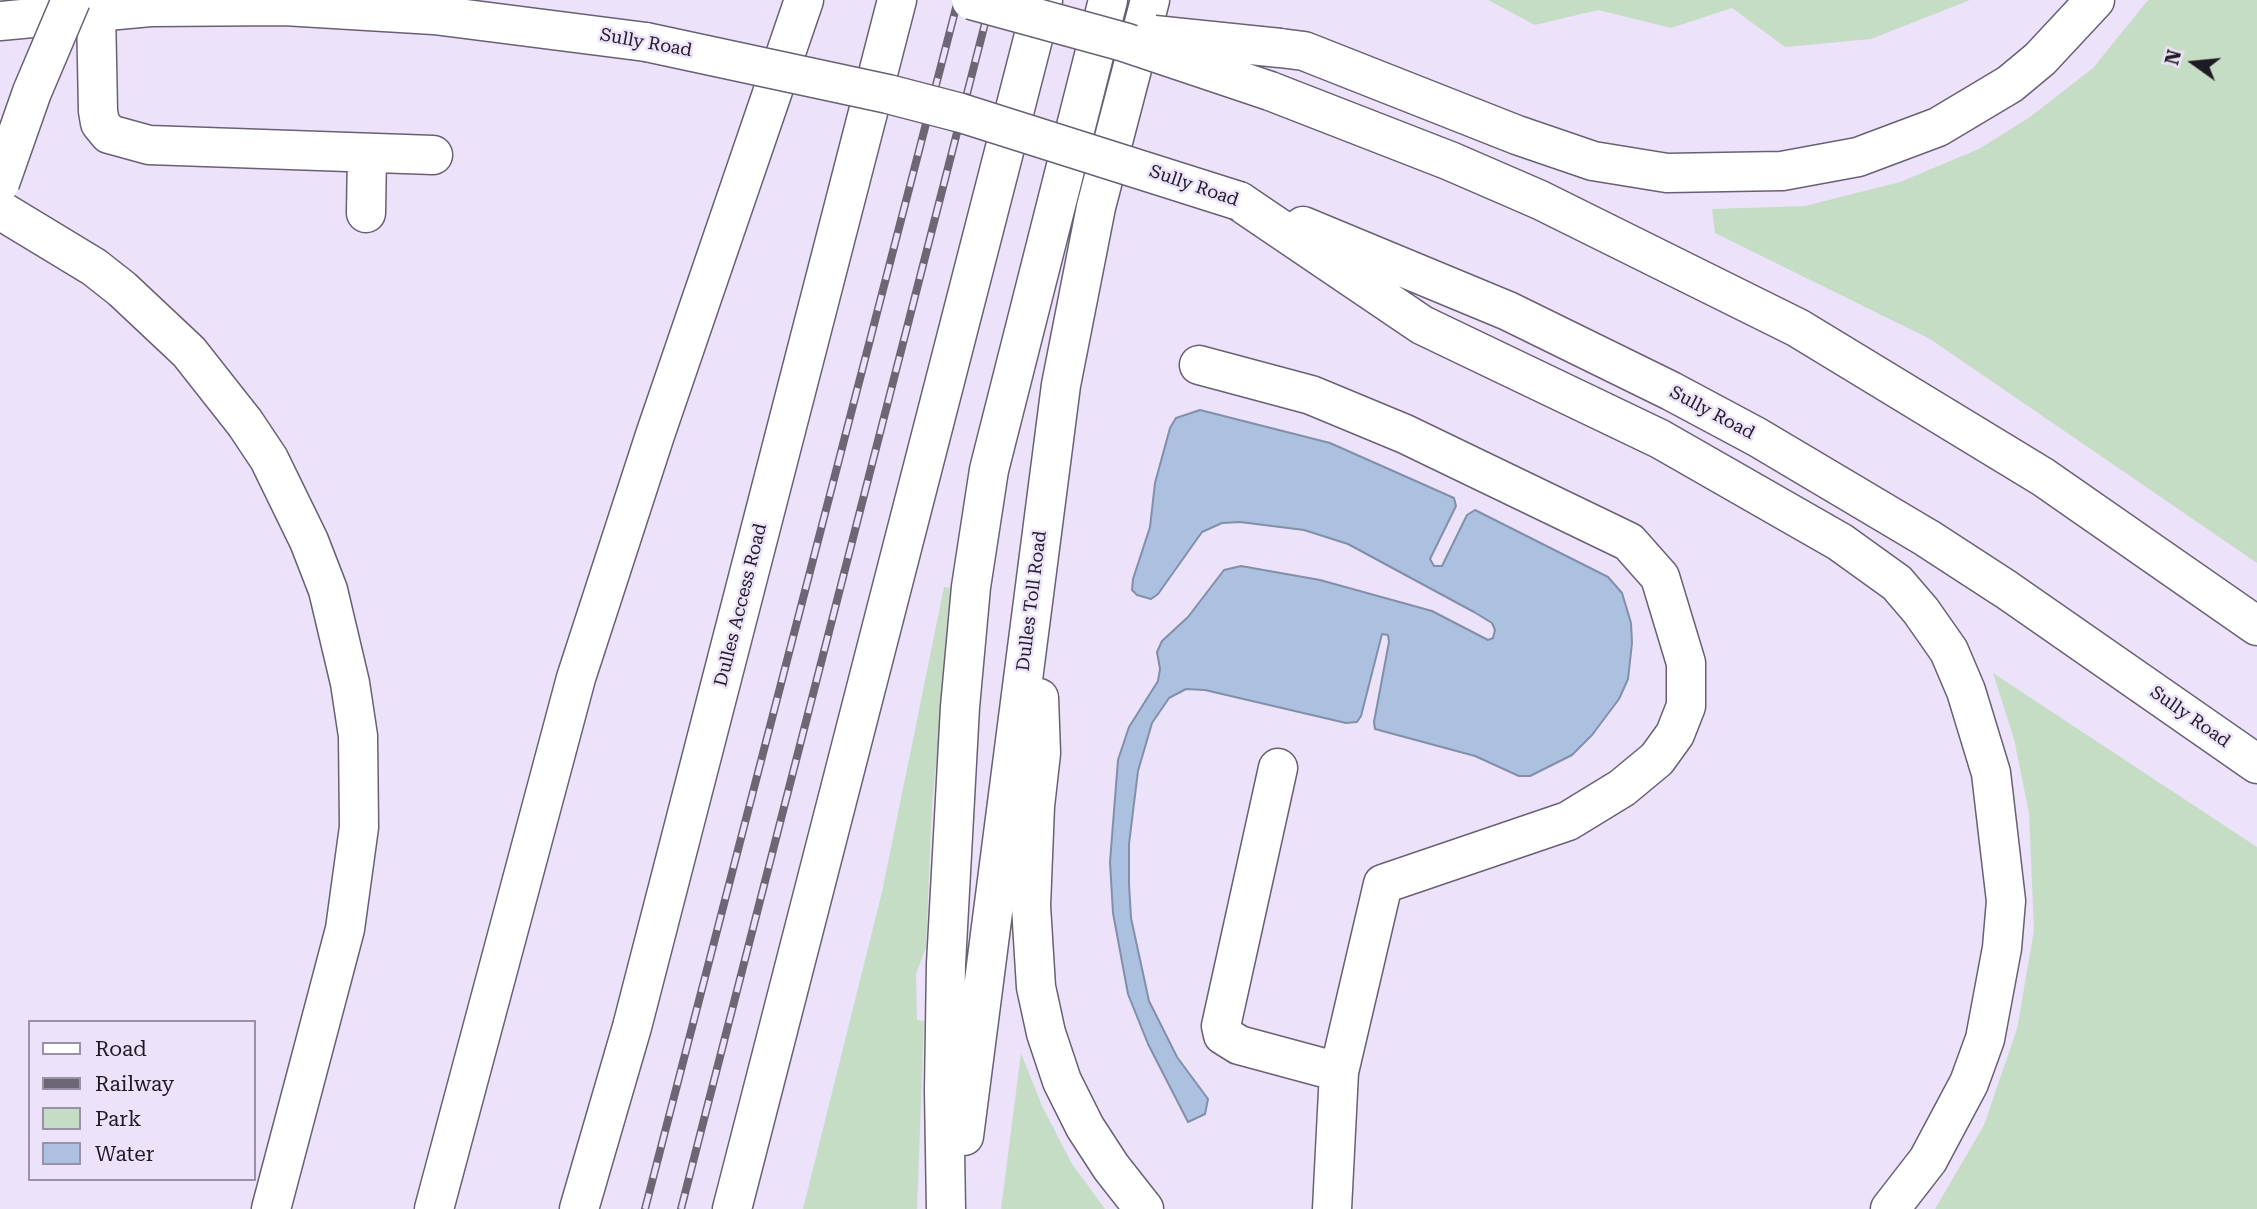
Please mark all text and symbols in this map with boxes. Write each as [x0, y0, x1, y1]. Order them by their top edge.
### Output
street label: Sully Road [598, 24, 694, 62]
north arrow [2159, 28, 2229, 98]
text: N [2160, 47, 2186, 67]
street label: Sully Road [1147, 161, 1241, 211]
street label: Sully Road [1666, 382, 1758, 444]
street label: Dulles Access Road [710, 521, 772, 689]
street label: Dulles Toll Road [1013, 530, 1051, 672]
street label: Sully Road [2146, 681, 2234, 753]
legend [28, 1020, 256, 1181]
text: Road [95, 1037, 147, 1061]
text: Railway [95, 1072, 174, 1096]
text: Park [95, 1107, 141, 1131]
text: Water [95, 1142, 154, 1166]

